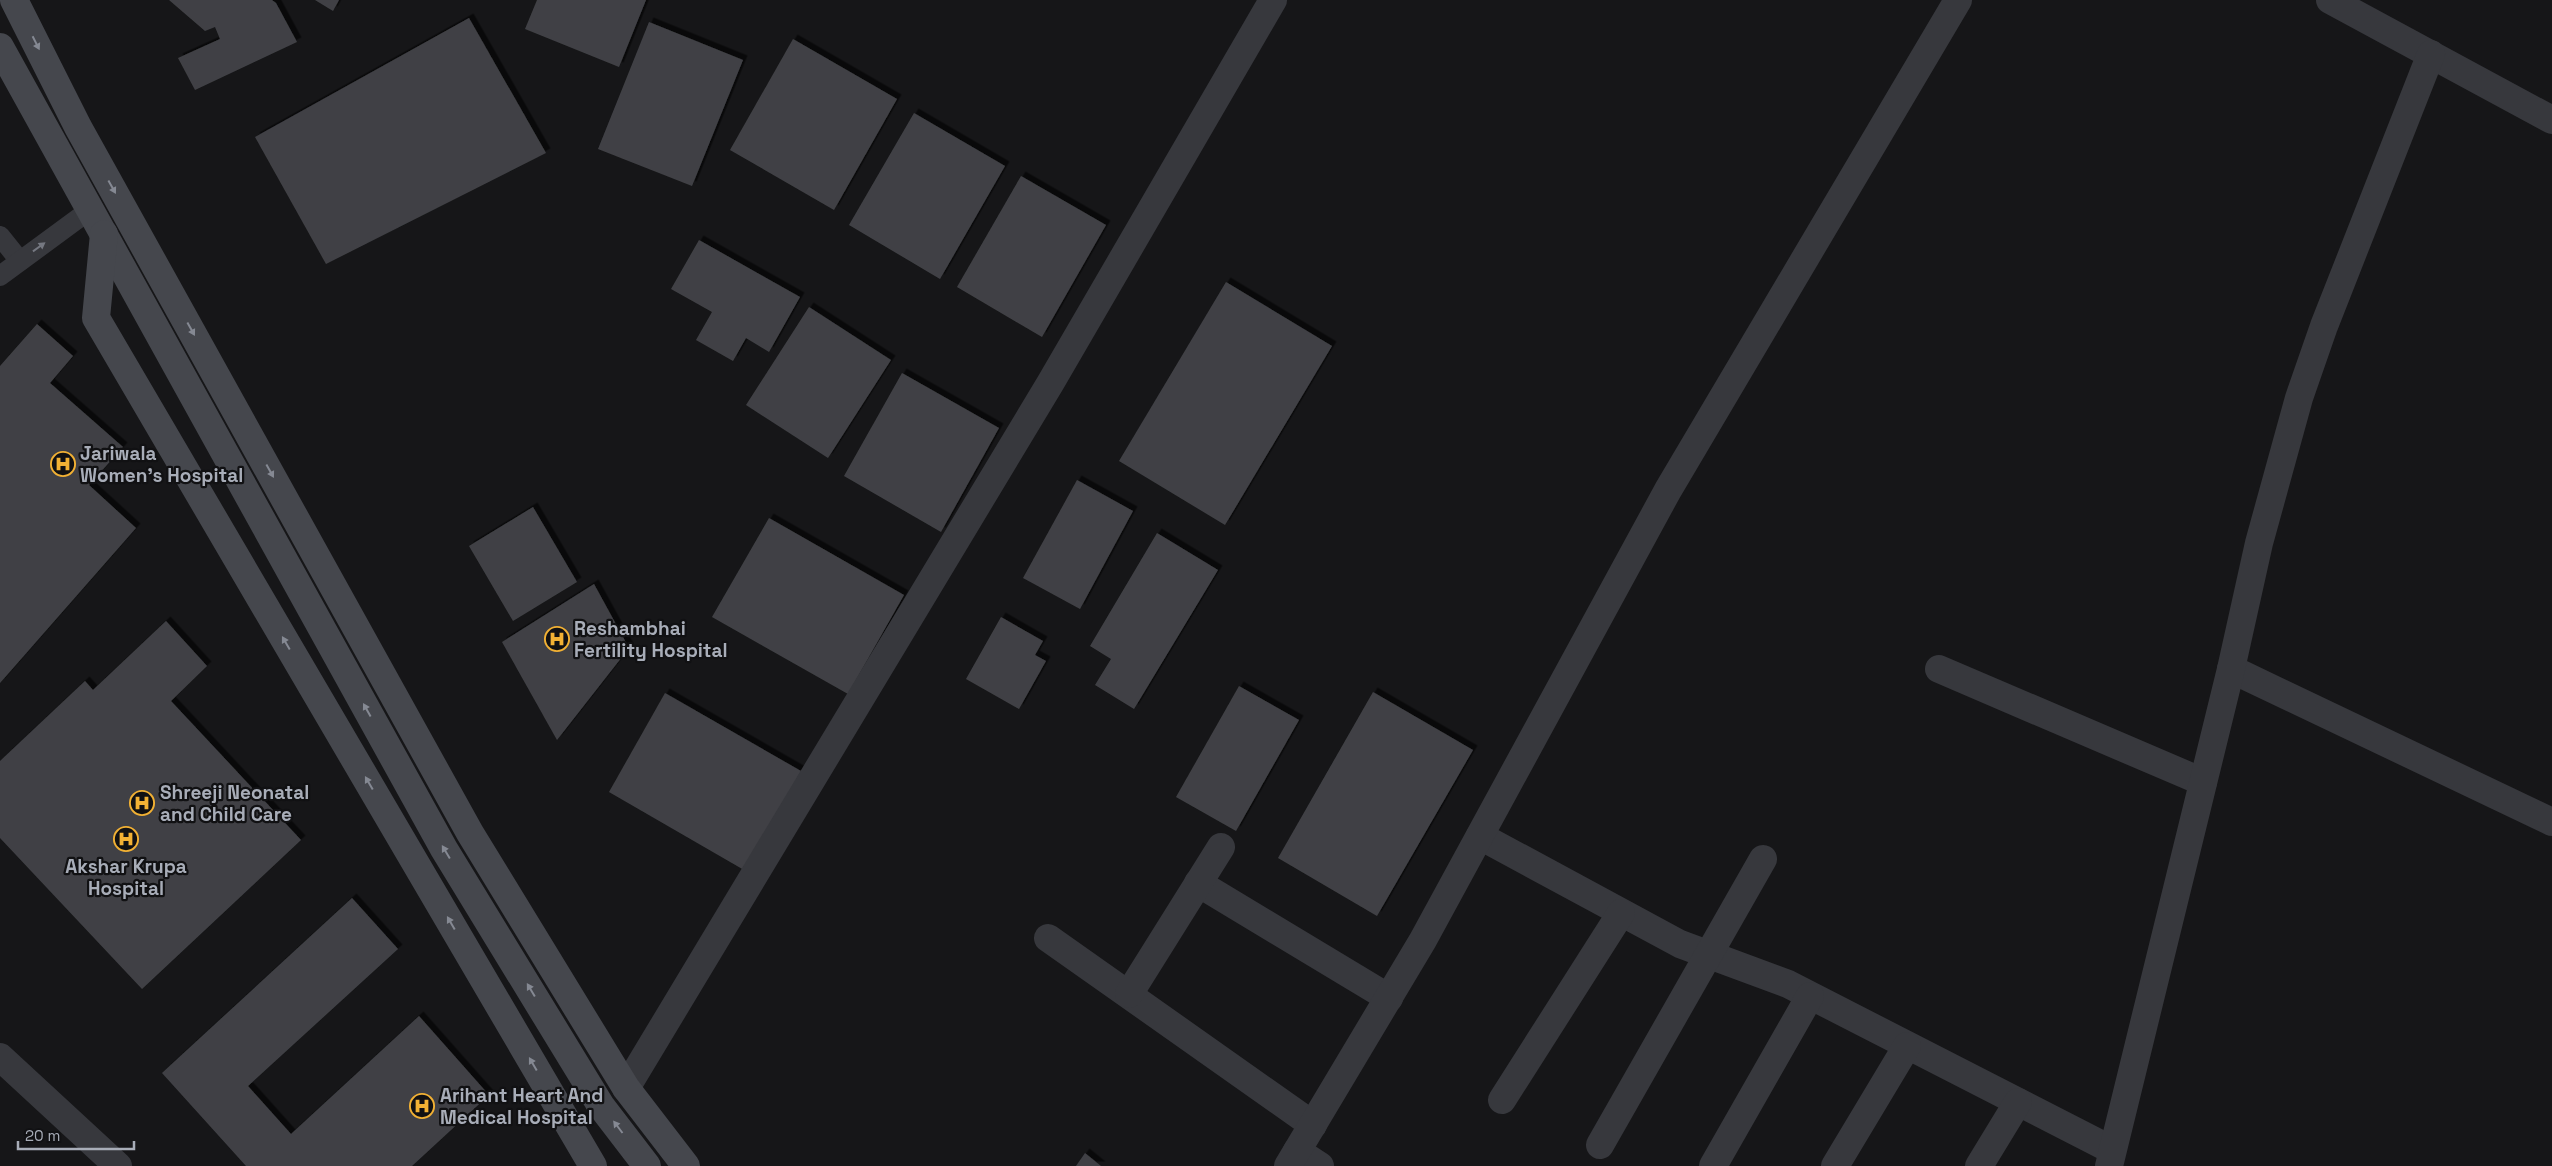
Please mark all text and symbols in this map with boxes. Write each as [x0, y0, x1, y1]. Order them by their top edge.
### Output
one-way arrow [32, 36, 40, 51]
one-way arrow [108, 180, 116, 194]
one-way arrow [32, 242, 46, 252]
one-way arrow [187, 322, 195, 336]
place label: Jariwala Women's Hospital [80, 441, 243, 488]
hospital icon: Jariwala Women's Hospital [50, 451, 76, 477]
one-way arrow [266, 464, 274, 478]
place label: Reshambhai Fertility Hospital [574, 616, 728, 663]
hospital icon: Reshambhai Fertility Hospital [544, 626, 570, 652]
one-way arrow [282, 637, 291, 650]
one-way arrow [363, 702, 371, 717]
one-way arrow [364, 777, 373, 790]
place label: Shreeji Neonatal and Child Care [160, 780, 309, 827]
hospital icon: Shreeji Neonatal and Child Care [129, 790, 155, 816]
hospital icon: Akshar Krupa Hospital [113, 826, 139, 852]
one-way arrow [441, 845, 450, 858]
place label: Akshar Krupa Hospital [65, 854, 187, 901]
one-way arrow [446, 917, 455, 930]
one-way arrow [526, 984, 535, 997]
one-way arrow [529, 1057, 538, 1070]
place label: Arihant Heart And Medical Hospital [440, 1083, 603, 1130]
hospital icon: Arihant Heart And Medical Hospital [409, 1093, 435, 1119]
scale bar [18, 1118, 134, 1150]
one-way arrow [612, 1121, 623, 1134]
text: 20 m [25, 1126, 60, 1145]

